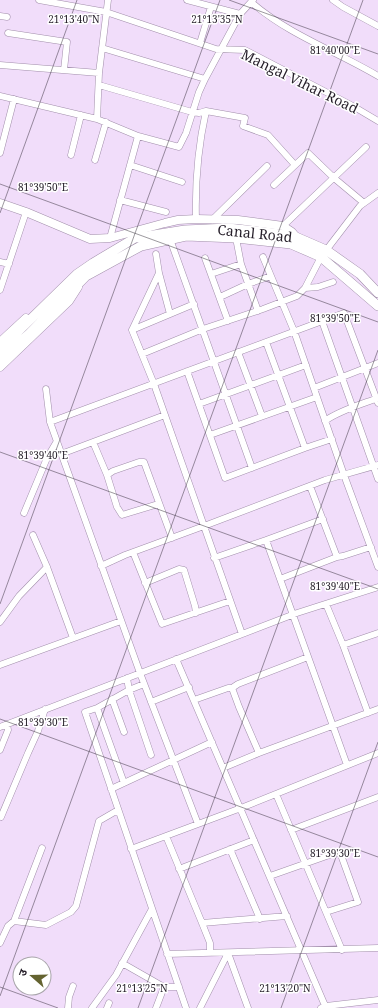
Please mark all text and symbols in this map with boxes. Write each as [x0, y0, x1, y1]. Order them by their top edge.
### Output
text: 21°13'40"N [48, 12, 100, 26]
text: 21°13'35"N [191, 12, 243, 26]
text: 81°40'00"E [310, 43, 360, 57]
street label: Mangal Vihar Road [238, 44, 362, 118]
text: 81°39'50"E [18, 180, 68, 194]
street label: Canal Road [217, 220, 294, 246]
text: 81°39'50"E [310, 311, 360, 325]
text: 81°39'40"E [18, 448, 68, 462]
text: 81°39'40"E [310, 579, 360, 593]
text: 81°39'30"E [18, 715, 68, 729]
text: 81°39'30"E [310, 846, 360, 860]
north arrow [12, 956, 52, 996]
text: उ [14, 966, 30, 978]
text: 21°13'25"N [116, 981, 168, 995]
text: 21°13'20"N [259, 981, 311, 995]

